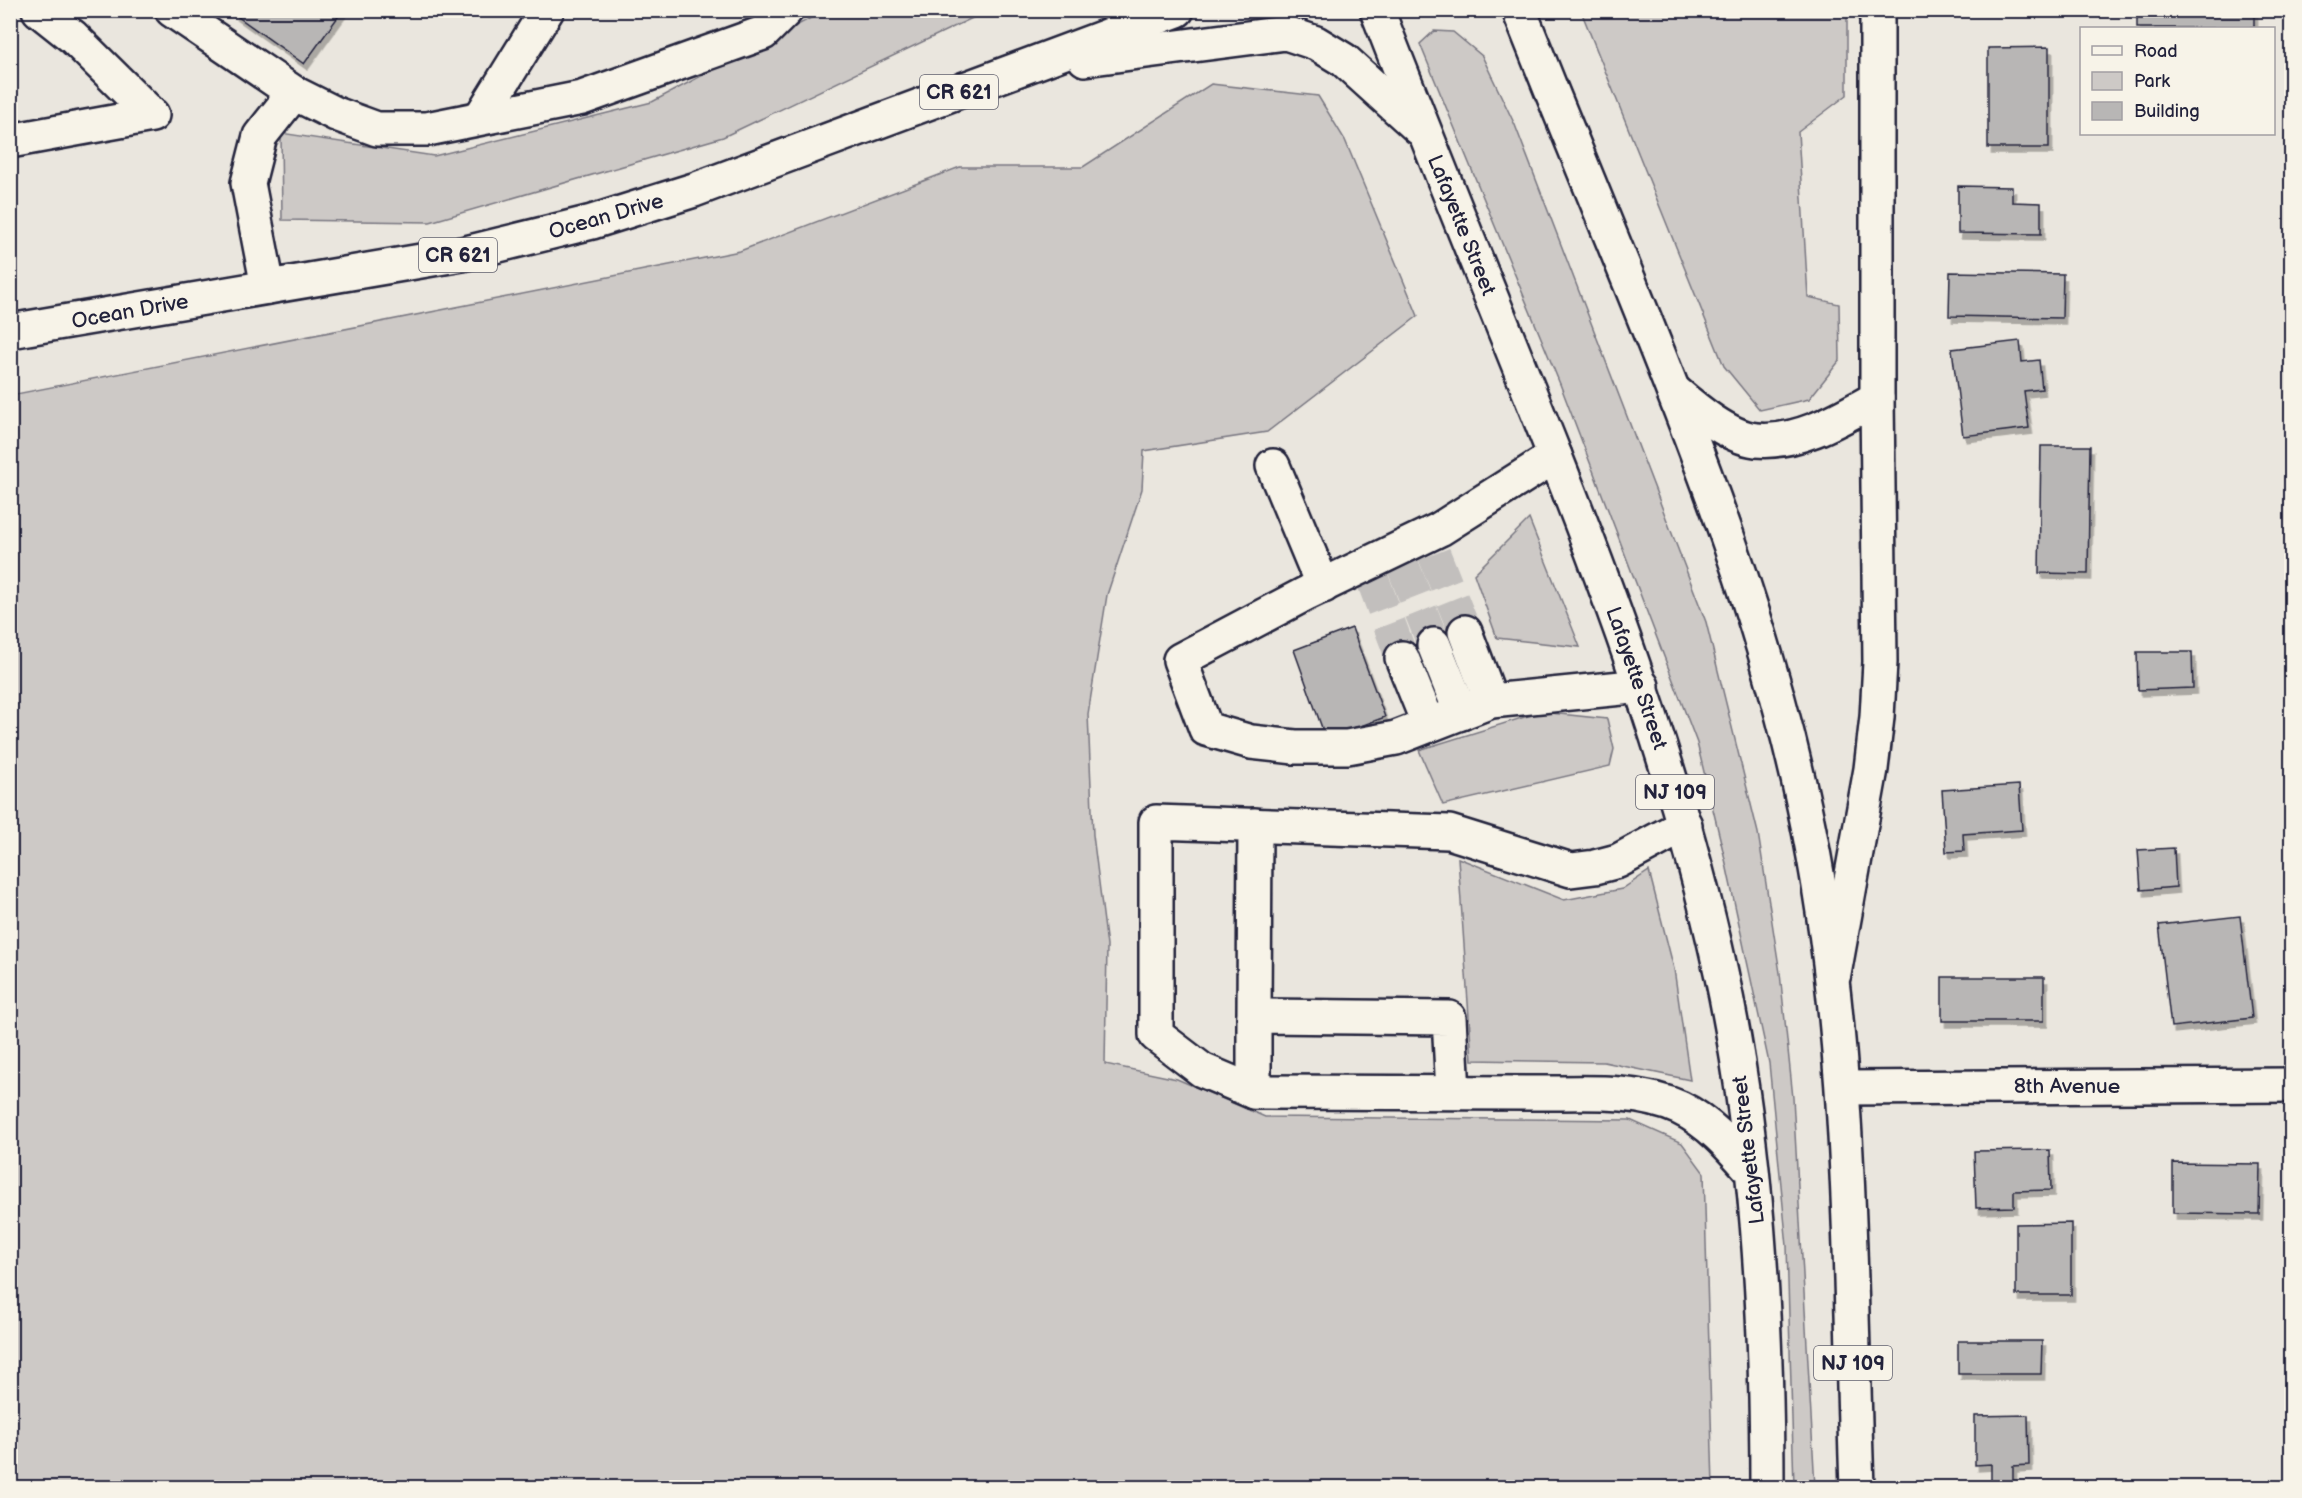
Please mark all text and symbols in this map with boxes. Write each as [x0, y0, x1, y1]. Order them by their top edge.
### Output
legend [2080, 27, 2275, 135]
text: Road [2134, 41, 2178, 62]
text: Park [2134, 71, 2170, 92]
road number: CR 621 [920, 75, 998, 109]
text: Building [2134, 101, 2200, 122]
street label: Lafayette Street [1422, 151, 1501, 300]
street label: Ocean Drive [546, 188, 666, 245]
road number: CR 621 [419, 238, 497, 272]
street label: Ocean Drive [70, 289, 190, 334]
street label: Lafayette Street [1600, 604, 1673, 753]
road number: NJ 109 [1636, 775, 1714, 809]
street label: Lafayette Street [1727, 1074, 1770, 1226]
street label: 8th Avenue [2014, 1074, 2120, 1099]
road number: NJ 109 [1814, 1346, 1892, 1380]

